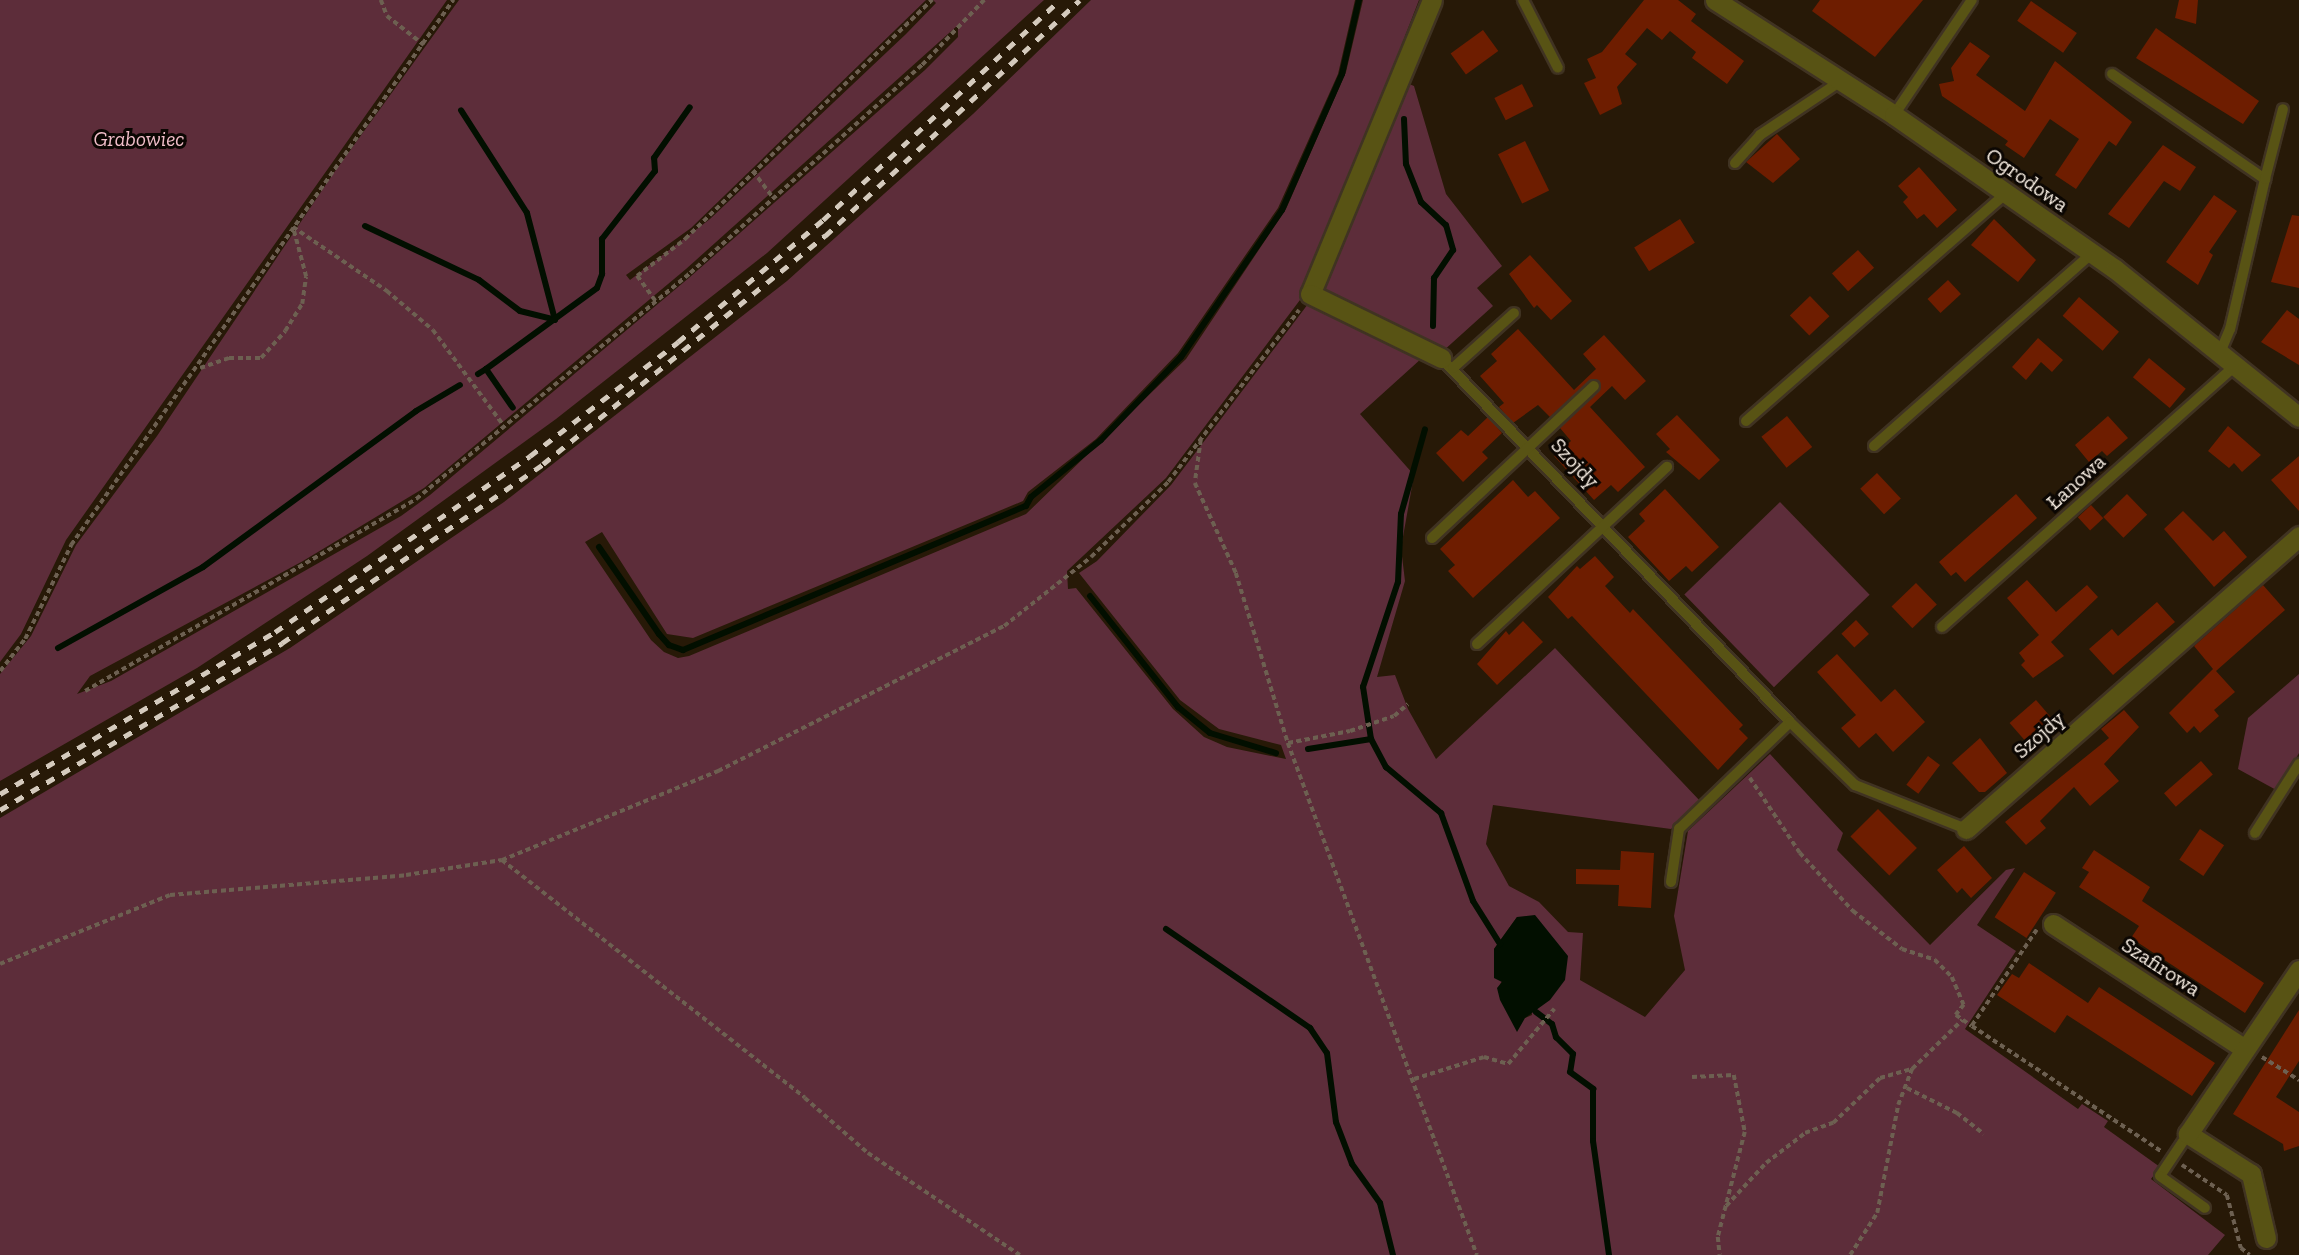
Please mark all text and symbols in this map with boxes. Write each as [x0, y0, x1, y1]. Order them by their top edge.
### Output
park label: Grabowiec [93, 126, 185, 152]
street label: Ogrodowa [1981, 143, 2073, 217]
street label: Szojdy [1546, 433, 1604, 493]
street label: Łanowa [2041, 449, 2111, 515]
street label: Szojdy [2009, 706, 2069, 764]
street label: Szafirowa [2117, 932, 2205, 1002]

